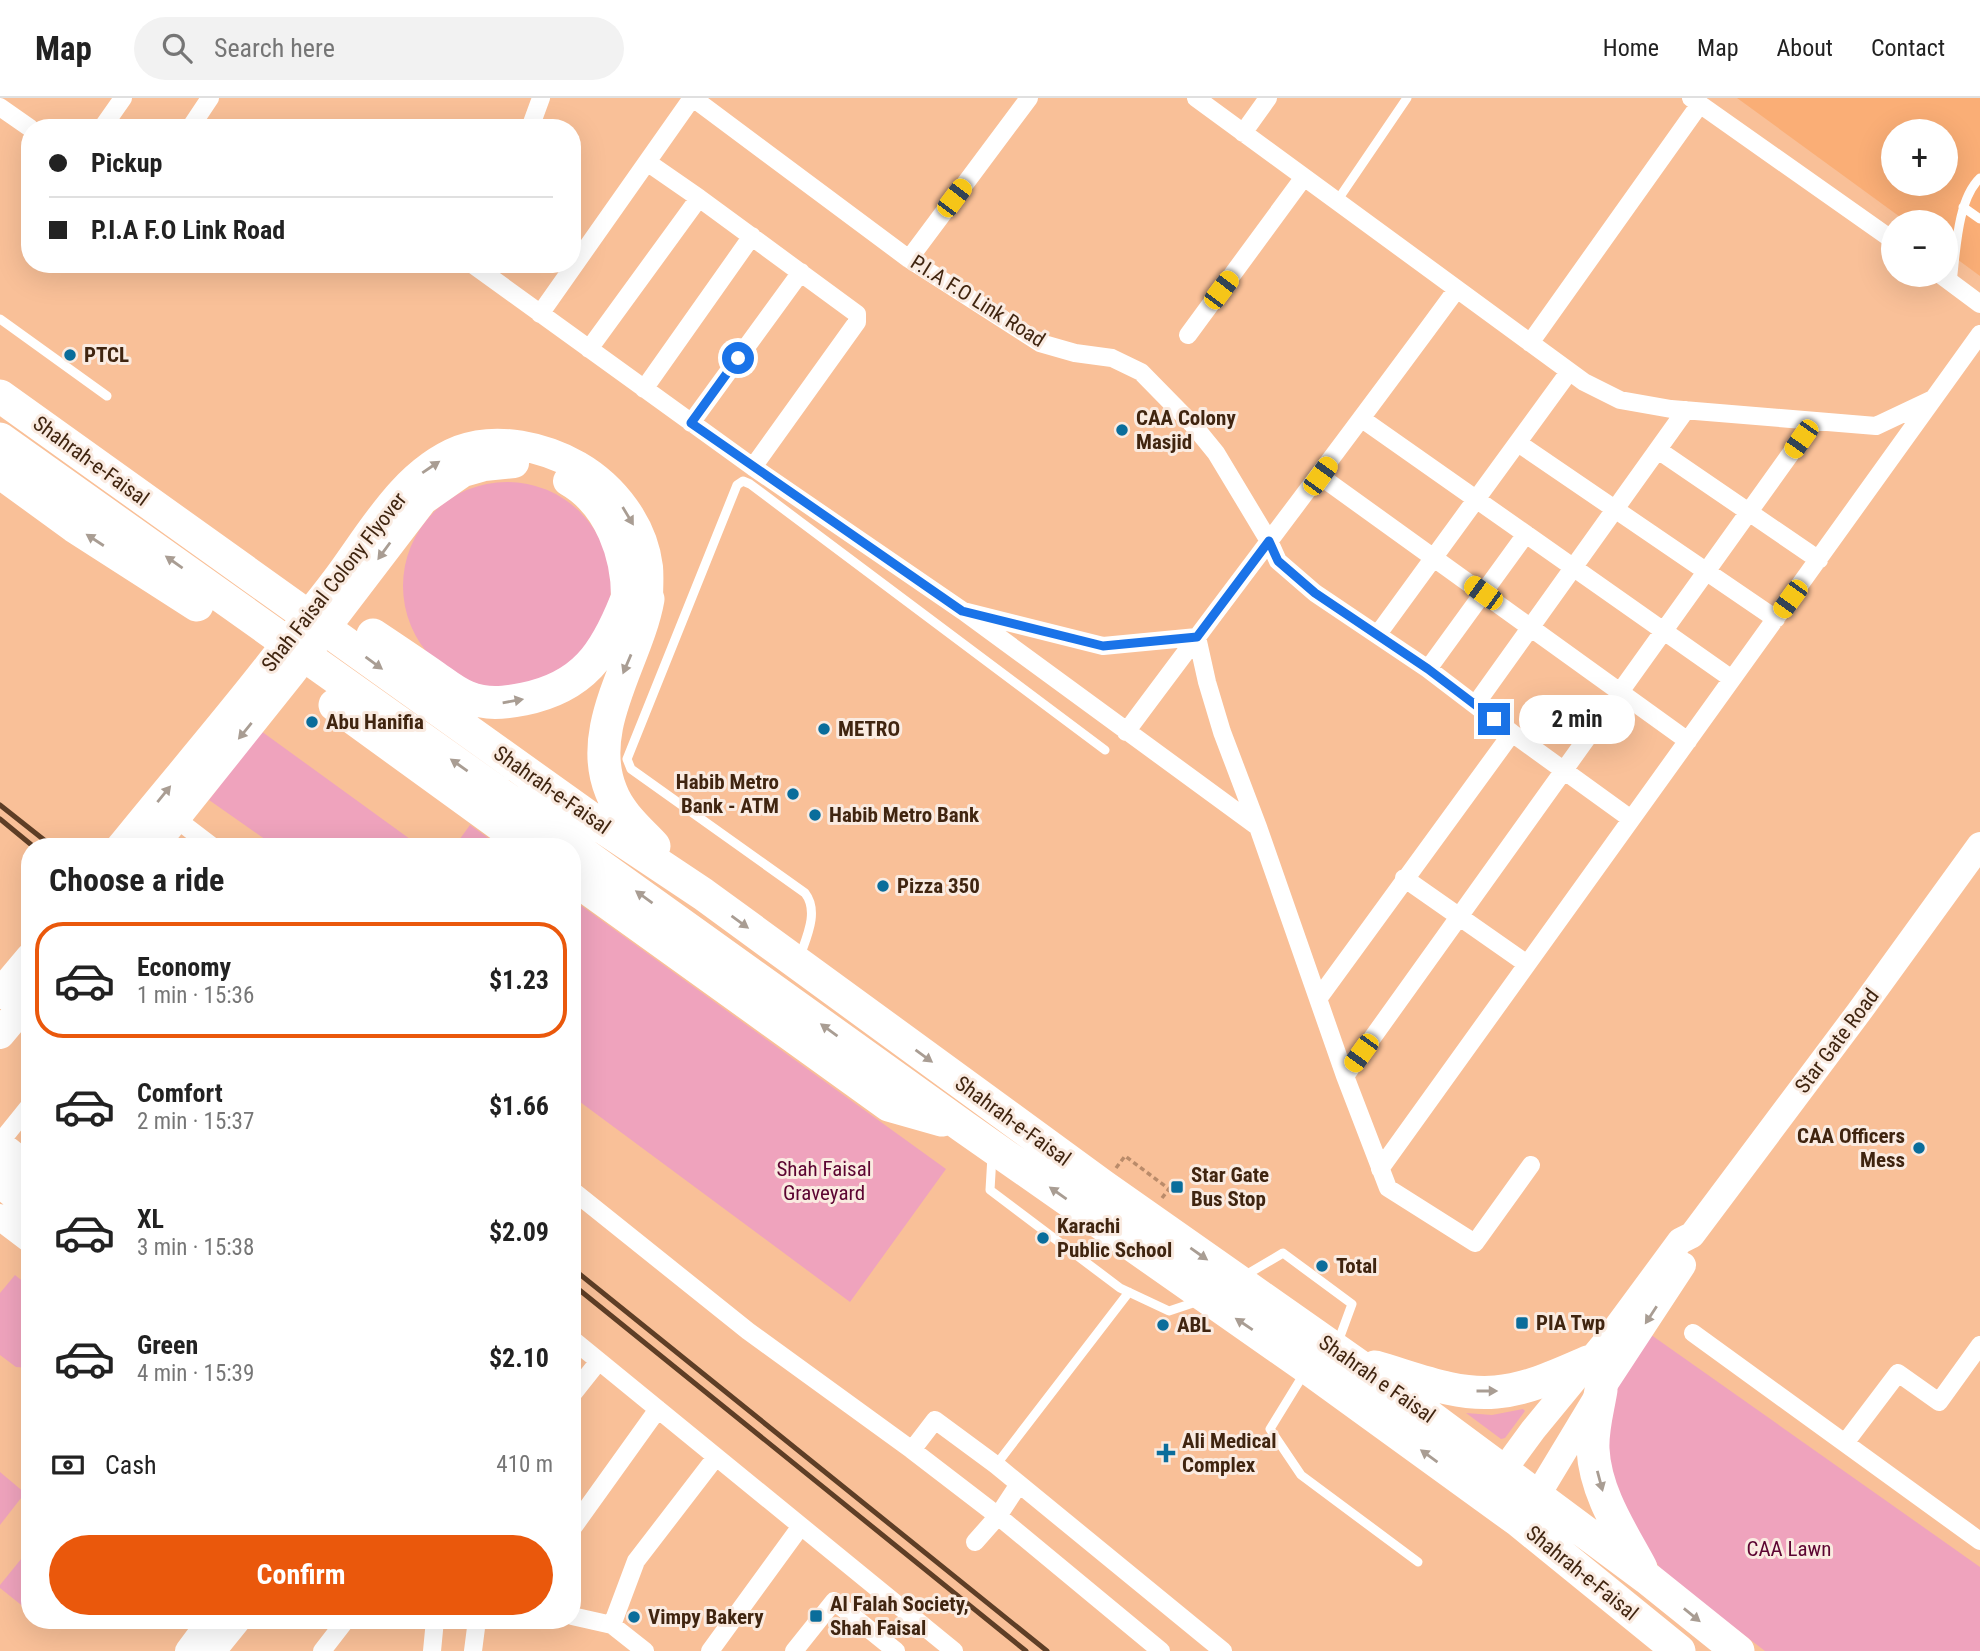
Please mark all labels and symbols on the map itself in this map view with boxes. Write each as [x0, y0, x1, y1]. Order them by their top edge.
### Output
car [933, 175, 976, 221]
street label: P.I.A F.O Link Road [906, 250, 1050, 352]
car [1200, 267, 1243, 313]
route start [722, 342, 754, 374]
place label: PTCL [84, 343, 129, 367]
marker: PTCL [62, 347, 78, 363]
place label: CAA Colony Masjid [1136, 406, 1236, 454]
street label: Shahrah-e-Faisal [29, 411, 153, 511]
car [1781, 416, 1822, 462]
marker: CAA Colony Masjid [1114, 422, 1130, 438]
car [1300, 453, 1341, 499]
one-way arrow [422, 460, 440, 474]
street label: Shah Faisal Colony Flyover [257, 488, 411, 676]
one-way arrow [622, 506, 634, 525]
one-way arrow [85, 533, 105, 546]
one-way arrow [377, 542, 391, 561]
one-way arrow [165, 556, 183, 570]
car [1460, 572, 1507, 614]
car [1770, 576, 1811, 622]
one-way arrow [622, 654, 633, 675]
one-way arrow [365, 656, 383, 670]
callout: 2 min [1518, 694, 1634, 744]
one-way arrow [502, 695, 524, 706]
route end [1478, 703, 1510, 735]
place label: Abu Hanifia [326, 710, 424, 734]
marker: Abu Hanifia [304, 714, 320, 730]
place label: METRO [838, 717, 900, 741]
marker: METRO [816, 721, 832, 737]
one-way arrow [237, 722, 252, 740]
street label: Shahrah-e-Faisal [489, 741, 615, 839]
one-way arrow [450, 758, 468, 772]
place label: Habib Metro Bank - ATM [676, 770, 779, 818]
one-way arrow [156, 786, 171, 803]
marker: Habib Metro Bank - ATM [785, 786, 801, 802]
place label: Habib Metro Bank [829, 803, 980, 827]
marker: Habib Metro Bank [807, 807, 823, 823]
place label: Pizza 350 [897, 874, 980, 898]
marker: Pizza 350 [875, 878, 891, 894]
one-way arrow [635, 890, 653, 904]
one-way arrow [731, 915, 749, 929]
street label: Star Gate Road [1790, 984, 1884, 1098]
one-way arrow [820, 1023, 838, 1037]
car [1341, 1030, 1382, 1076]
one-way arrow [915, 1049, 933, 1063]
street label: Shahrah-e-Faisal [951, 1071, 1075, 1171]
place label: CAA Officers Mess [1797, 1124, 1905, 1172]
marker: CAA Officers Mess [1911, 1140, 1927, 1156]
park label: Shah Faisal Graveyard [776, 1157, 872, 1205]
place label: Star Gate Bus Stop [1191, 1163, 1269, 1211]
marker: Star Gate Bus Stop [1169, 1179, 1185, 1195]
one-way arrow [1049, 1186, 1067, 1200]
place label: Karachi Public School [1057, 1214, 1172, 1262]
marker: Karachi Public School [1035, 1230, 1051, 1246]
one-way arrow [1190, 1247, 1208, 1261]
place label: Total [1336, 1254, 1377, 1278]
marker: Total [1314, 1258, 1330, 1274]
one-way arrow [1644, 1305, 1657, 1324]
place label: PIA Twp [1536, 1311, 1605, 1335]
place label: ABL [1177, 1313, 1211, 1337]
marker: PIA Twp [1514, 1315, 1530, 1331]
marker: ABL [1155, 1317, 1171, 1333]
one-way arrow [1235, 1317, 1253, 1331]
street label: Shahrah e Faisal [1314, 1330, 1440, 1428]
one-way arrow [1476, 1385, 1498, 1397]
place label: Ali Medical Complex [1182, 1429, 1276, 1477]
marker: Ali Medical Complex [1156, 1443, 1176, 1463]
one-way arrow [1420, 1449, 1438, 1463]
one-way arrow [1595, 1471, 1605, 1492]
street label: Shahrah-e-Faisal [1521, 1521, 1643, 1625]
park label: CAA Lawn [1747, 1537, 1831, 1561]
place label: Al Falah Society, Shah Faisal [830, 1592, 969, 1640]
place label: Vimpy Bakery [648, 1605, 764, 1629]
one-way arrow [1683, 1607, 1701, 1622]
marker: Al Falah Society, Shah Faisal [808, 1608, 824, 1624]
marker: Vimpy Bakery [626, 1609, 642, 1625]

